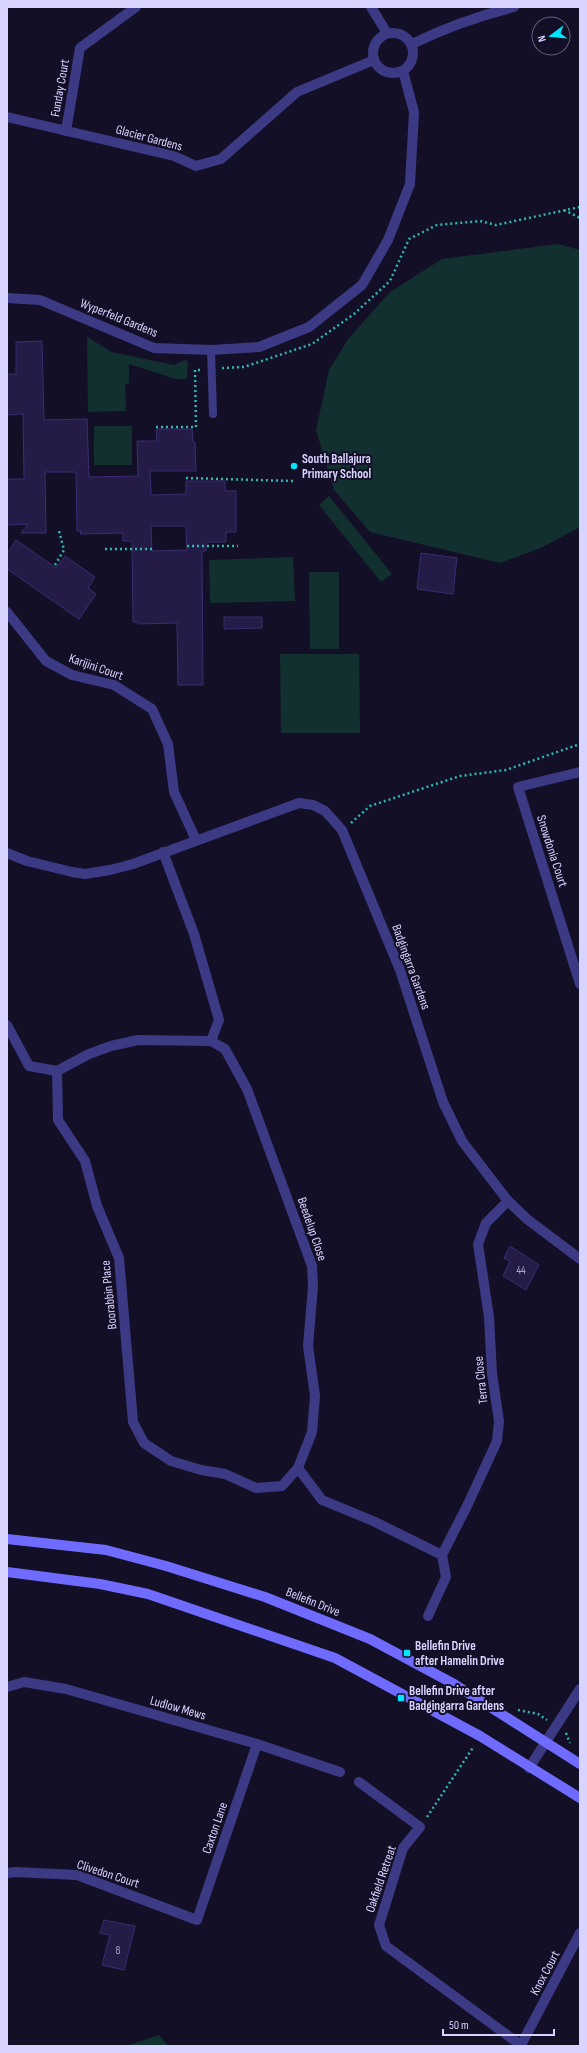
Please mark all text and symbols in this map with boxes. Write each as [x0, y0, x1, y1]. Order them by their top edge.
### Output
north arrow [531, 16, 571, 56]
text: N [535, 34, 549, 43]
street label: Funday Court [47, 58, 73, 118]
street label: Glacier Gardens [114, 121, 184, 155]
street label: Wyperfeld Gardens [78, 295, 160, 341]
place label: South Ballajura Primary School [302, 451, 371, 482]
marker: South Ballajura Primary School [289, 461, 299, 471]
street label: Karijini Court [67, 650, 125, 684]
street label: Snowdonia Court [533, 813, 571, 889]
street label: Badgingarra Gardens [388, 922, 434, 1012]
street label: Beedelup Close [294, 1195, 330, 1263]
street label: Boorabbin Place [97, 1260, 121, 1330]
house number: 44 [516, 1264, 526, 1277]
street label: Terra Close [471, 1355, 491, 1405]
street label: Bellefin Drive [284, 1584, 342, 1620]
place label: Bellefin Drive after Hamelin Drive [415, 1638, 505, 1669]
marker: Bellefin Drive after Hamelin Drive [402, 1648, 412, 1658]
place label: Bellefin Drive after Badgingarra Gardens [409, 1683, 504, 1714]
street label: Ludlow Mews [148, 1692, 208, 1724]
marker: Bellefin Drive after Badgingarra Gardens [396, 1693, 406, 1703]
street label: Caxton Lane [199, 1800, 231, 1856]
street label: Oakfield Retreat [362, 1843, 400, 1915]
street label: Clivedon Court [75, 1856, 141, 1892]
house number: 8 [116, 1944, 121, 1957]
street label: Knox Court [527, 1948, 563, 1998]
scale bar [443, 2011, 554, 2037]
text: 50 m [449, 2018, 469, 2033]

